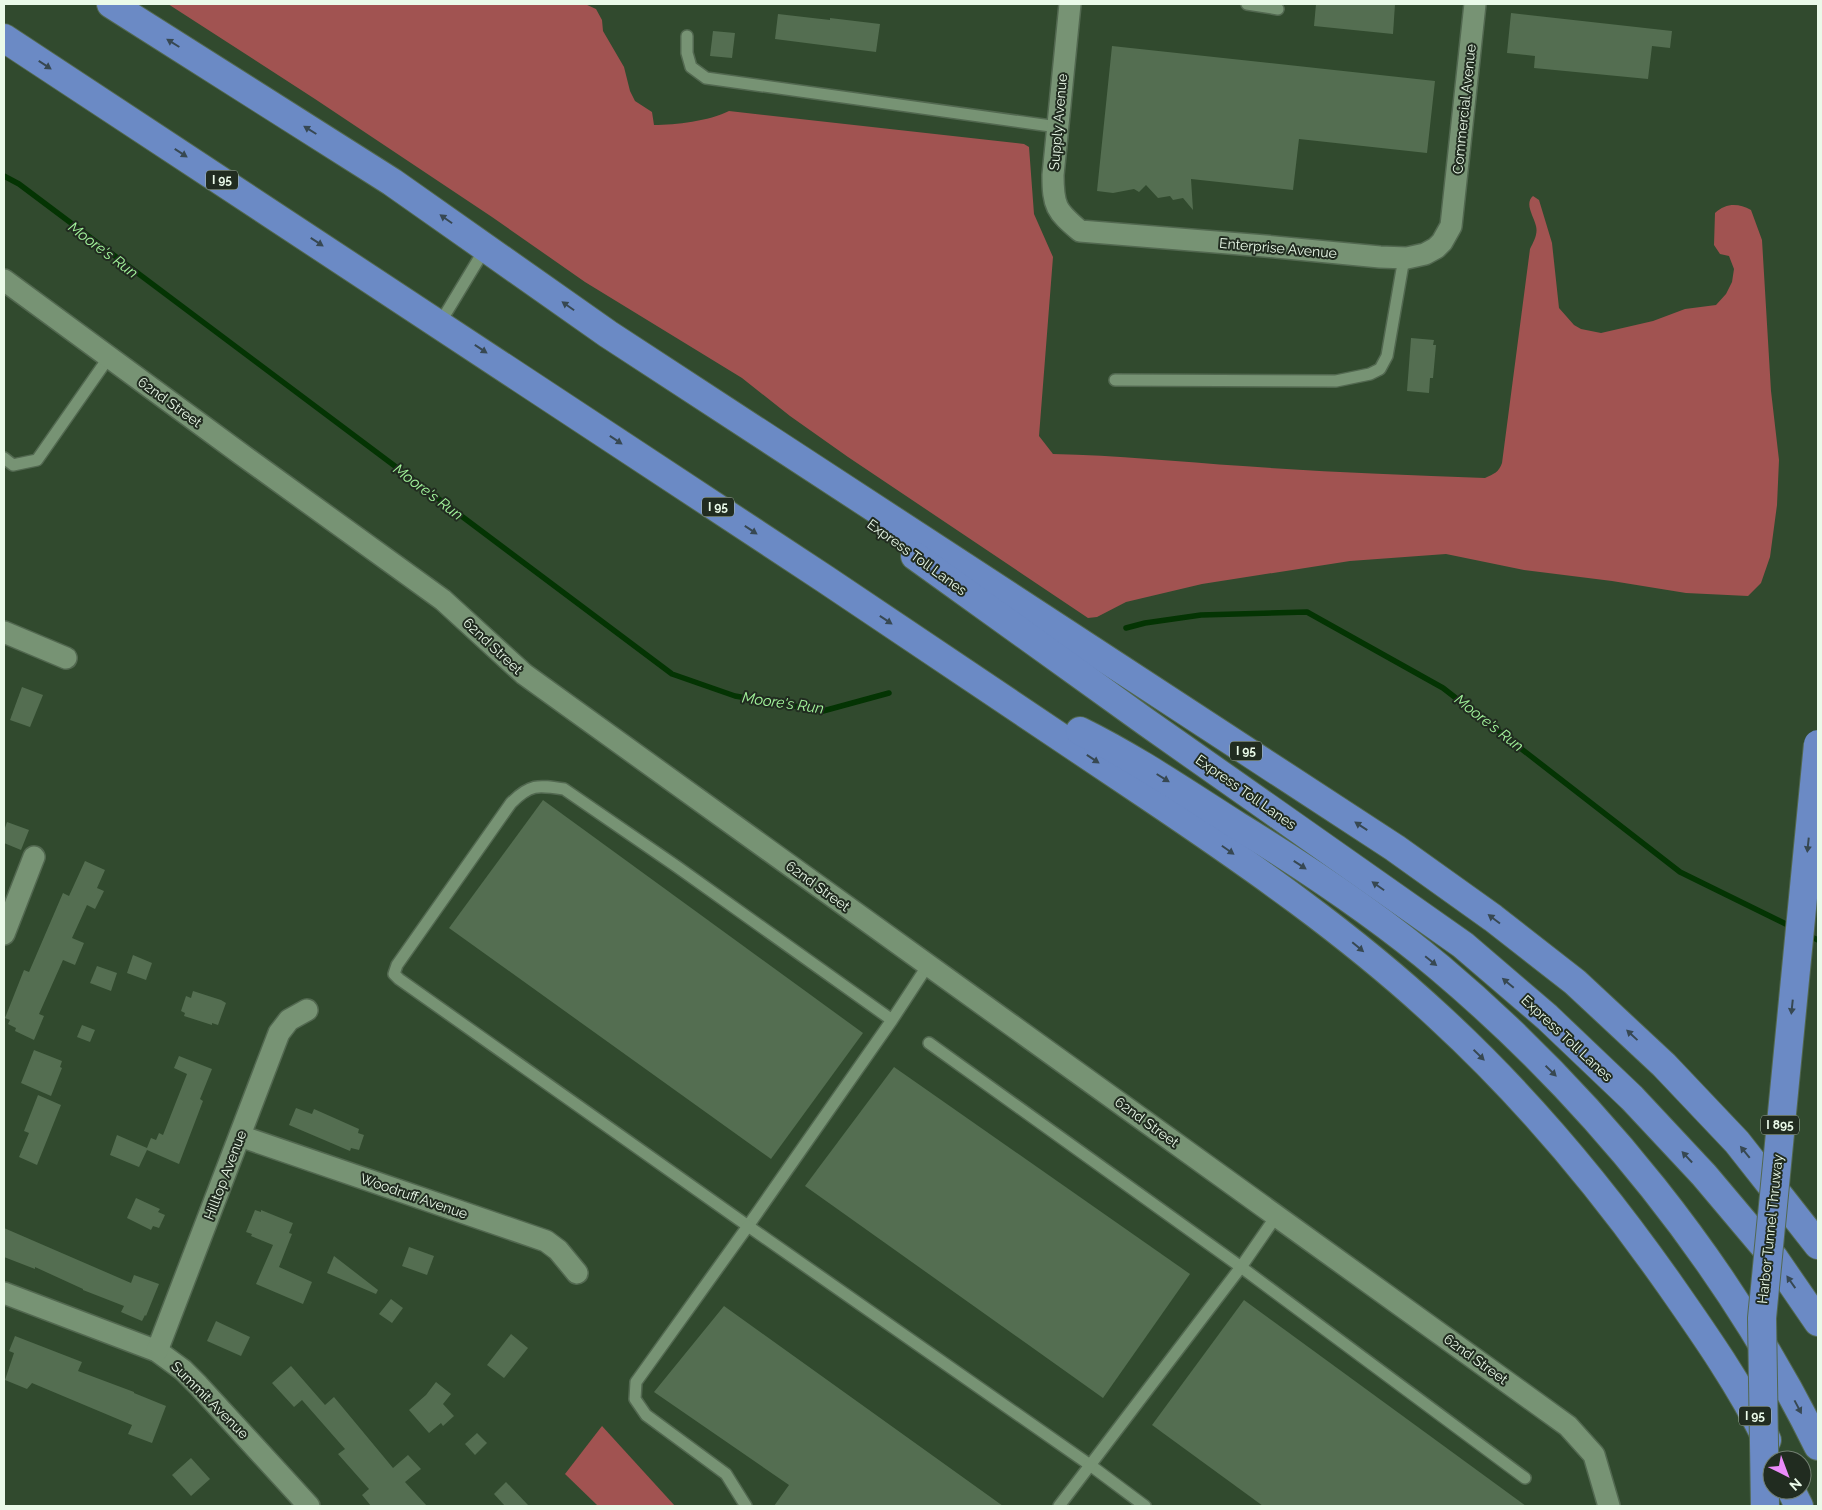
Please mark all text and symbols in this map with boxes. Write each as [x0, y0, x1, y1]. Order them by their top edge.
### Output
one-way arrow [166, 38, 179, 47]
street label: Commercial Avenue [1449, 43, 1479, 175]
one-way arrow [38, 60, 51, 69]
street label: Supply Avenue [1046, 73, 1070, 171]
one-way arrow [303, 125, 317, 134]
one-way arrow [174, 149, 187, 158]
road number: I 95 [206, 170, 238, 190]
one-way arrow [439, 214, 453, 224]
water label: Moore's Run [65, 218, 141, 282]
street label: Enterprise Avenue [1218, 235, 1338, 261]
one-way arrow [310, 237, 324, 247]
one-way arrow [561, 301, 575, 311]
one-way arrow [474, 345, 488, 354]
street label: 62nd Street [135, 373, 205, 431]
one-way arrow [609, 435, 623, 445]
water label: Moore's Run [390, 460, 466, 524]
road number: I 95 [702, 498, 734, 516]
street label: Express Toll Lanes [864, 516, 970, 599]
one-way arrow [745, 525, 758, 535]
street label: 62nd Street [460, 615, 526, 678]
one-way arrow [880, 615, 893, 625]
water label: Moore's Run [741, 688, 825, 718]
water label: Moore's Run [1451, 691, 1527, 755]
road number: I 95 [1230, 741, 1262, 760]
street label: Express Toll Lanes [1193, 751, 1299, 833]
one-way arrow [1087, 754, 1100, 764]
one-way arrow [1156, 774, 1169, 783]
one-way arrow [1354, 821, 1368, 831]
one-way arrow [1804, 837, 1812, 853]
one-way arrow [1221, 845, 1235, 855]
street label: 62nd Street [783, 857, 853, 915]
one-way arrow [1293, 860, 1307, 870]
one-way arrow [1371, 881, 1385, 891]
one-way arrow [1488, 914, 1501, 925]
one-way arrow [1351, 942, 1364, 953]
one-way arrow [1424, 955, 1437, 966]
one-way arrow [1501, 978, 1514, 989]
street label: Express Toll Lanes [1518, 992, 1616, 1085]
one-way arrow [1787, 999, 1795, 1015]
one-way arrow [1627, 1029, 1639, 1041]
one-way arrow [1473, 1049, 1485, 1061]
one-way arrow [1544, 1065, 1556, 1077]
street label: 62nd Street [1112, 1093, 1182, 1151]
road number: I 895 [1761, 1116, 1799, 1134]
street label: Hilltop Avenue [201, 1128, 249, 1222]
one-way arrow [1739, 1146, 1750, 1159]
one-way arrow [1681, 1151, 1693, 1163]
street label: Harbor Tunnel Thruway [1754, 1153, 1786, 1305]
street label: Woodruff Avenue [358, 1170, 470, 1222]
one-way arrow [1786, 1275, 1796, 1289]
street label: 62nd Street [1441, 1330, 1511, 1388]
street label: Summit Avenue [168, 1358, 252, 1442]
one-way arrow [1794, 1400, 1802, 1415]
road number: I 95 [1739, 1406, 1771, 1425]
north arrow [1762, 1450, 1812, 1500]
text: N [1786, 1475, 1805, 1494]

